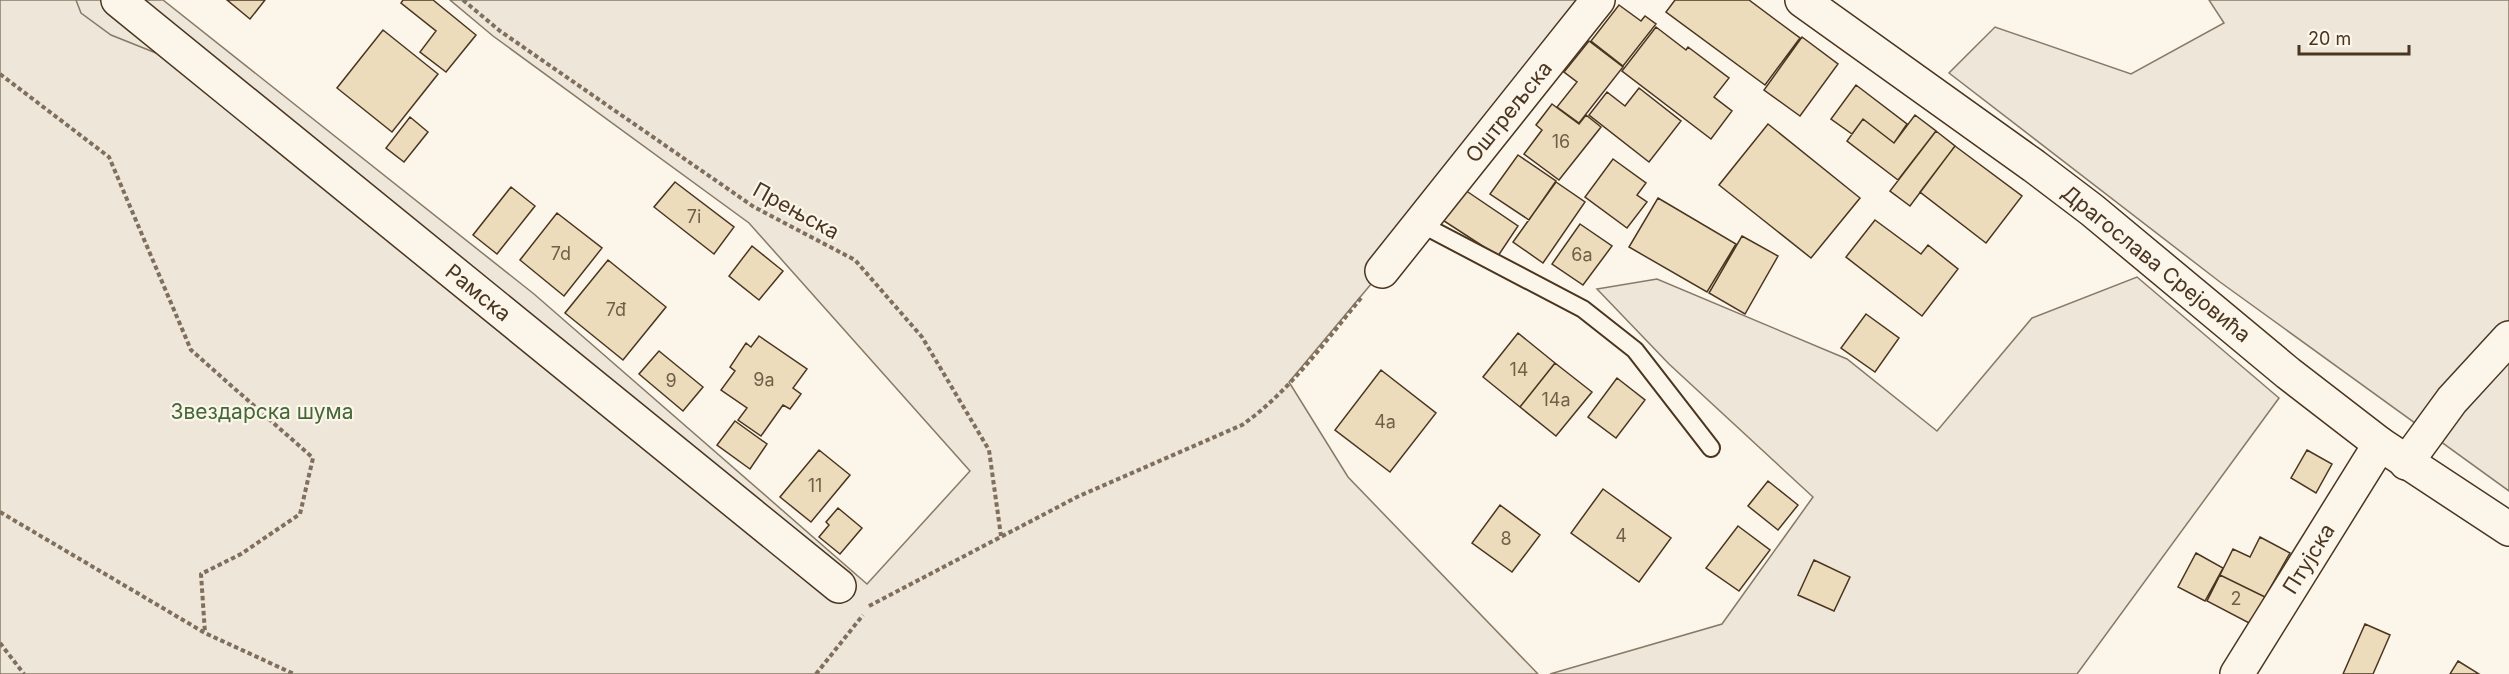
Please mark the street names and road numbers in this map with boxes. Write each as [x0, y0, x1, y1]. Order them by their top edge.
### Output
street label: Оштрељска [1460, 56, 1557, 167]
street label: Прењска [749, 177, 844, 244]
street label: Драгослава Срејовића [2057, 180, 2256, 347]
street label: Рамска [441, 259, 516, 326]
street label: Птујска [2277, 519, 2340, 598]

